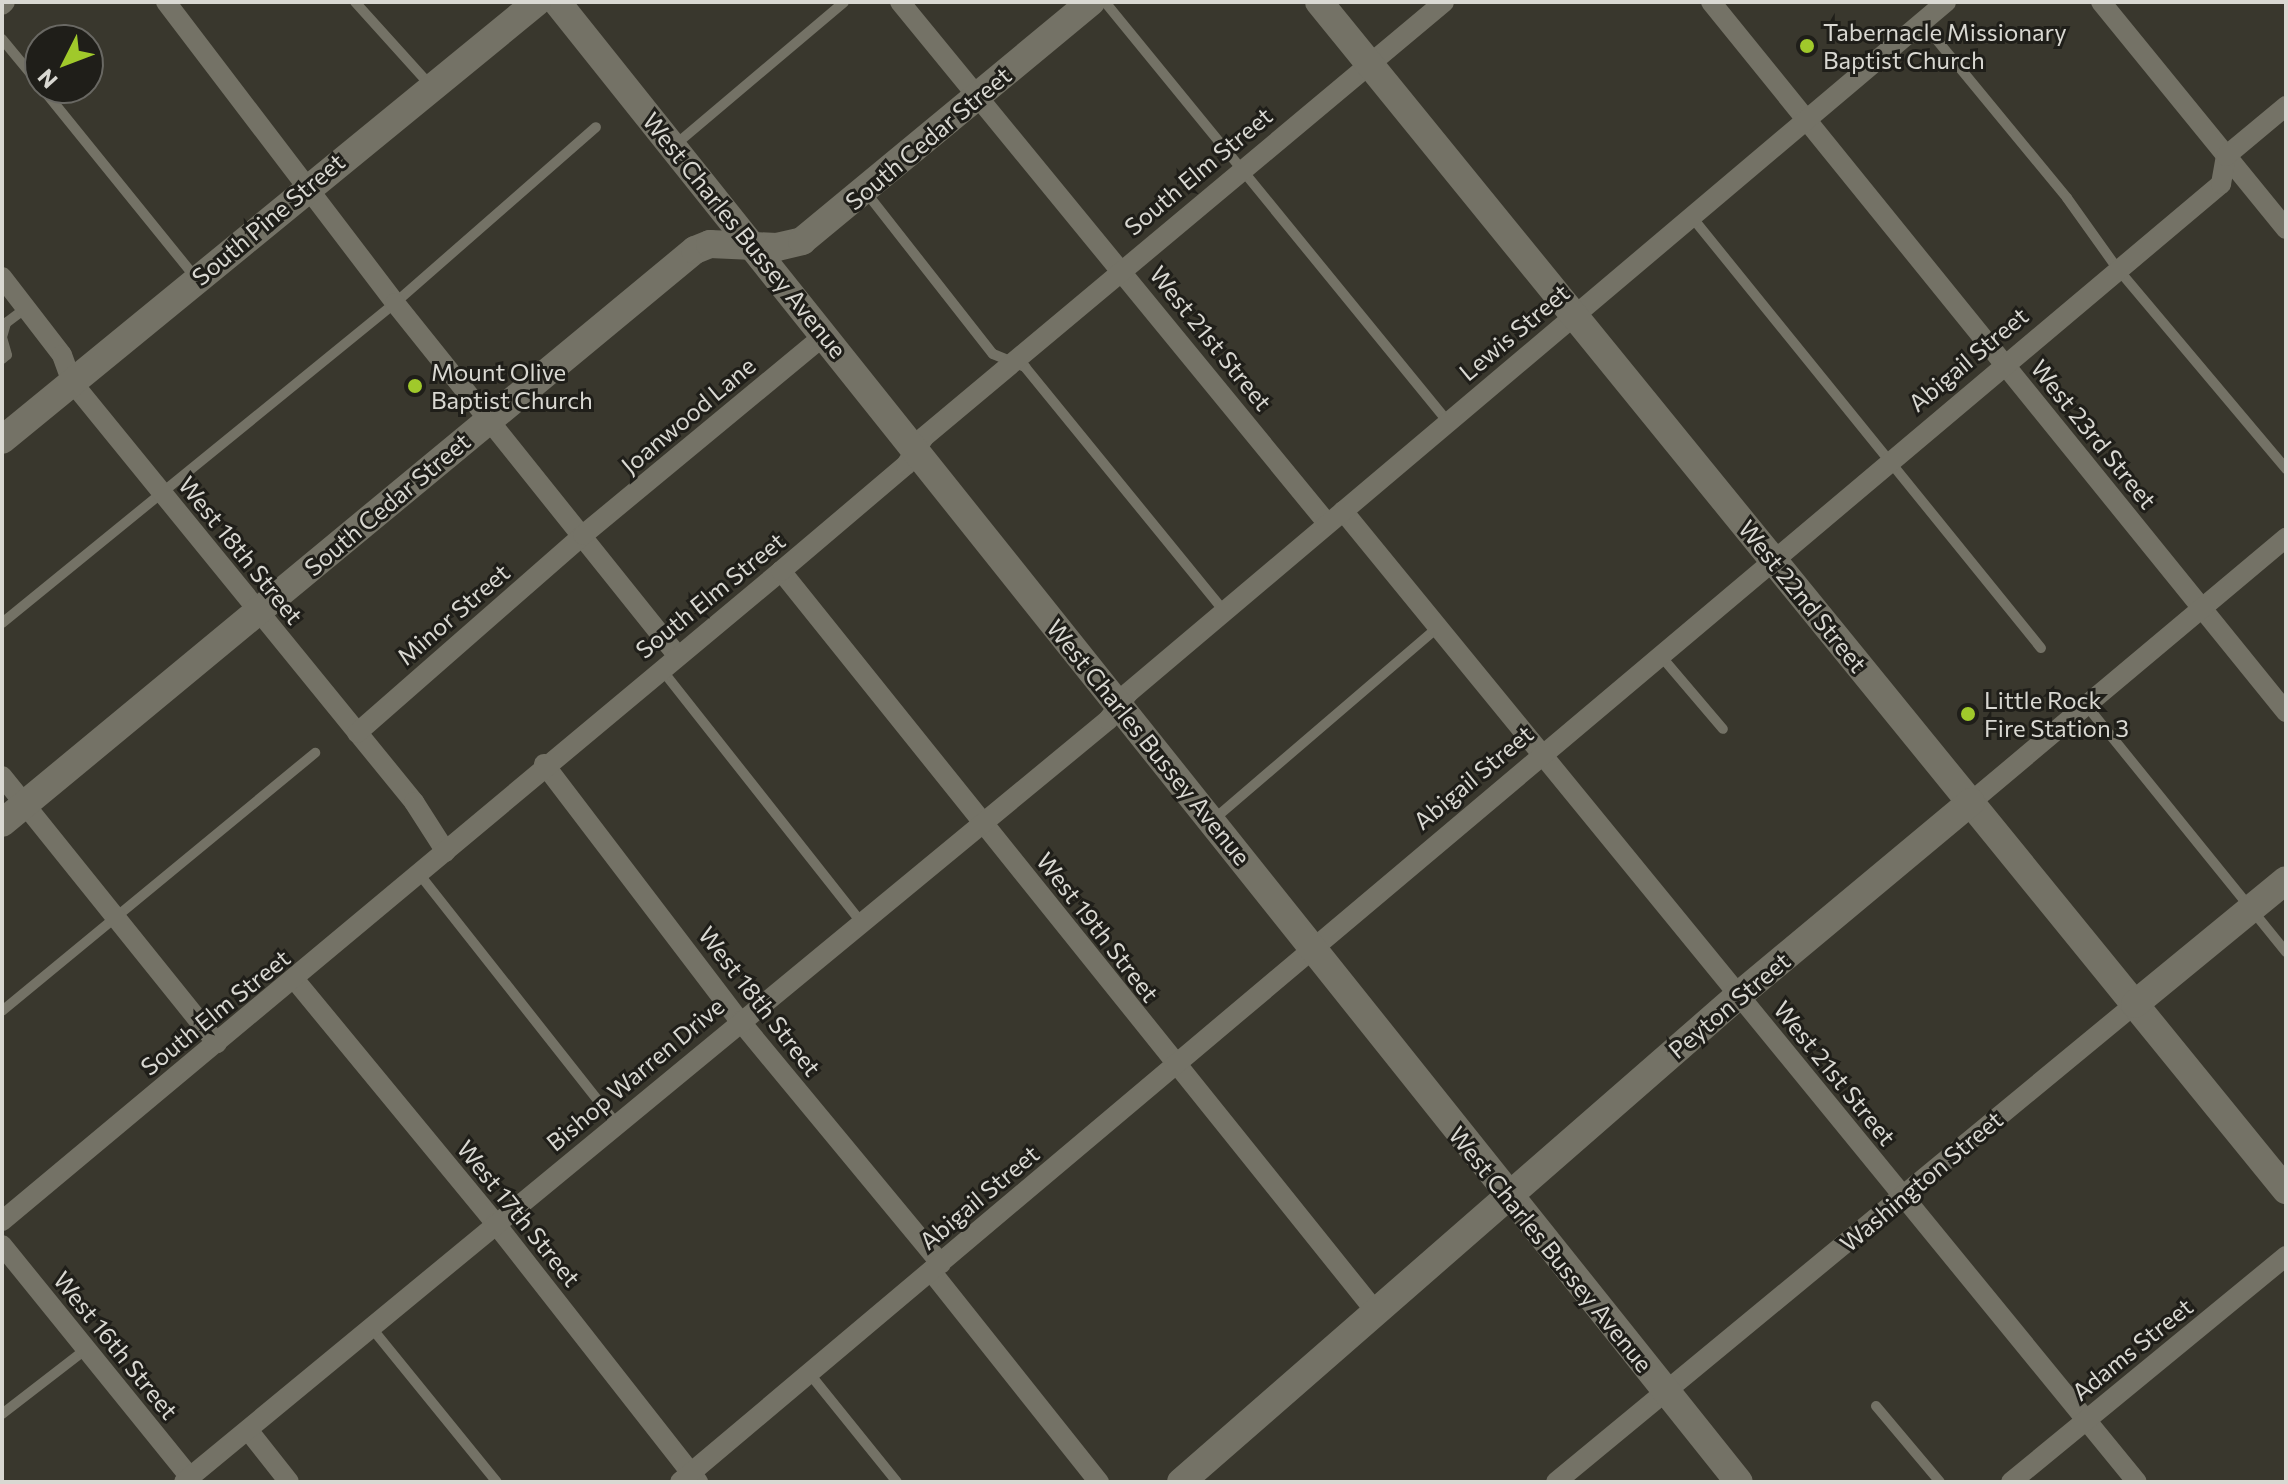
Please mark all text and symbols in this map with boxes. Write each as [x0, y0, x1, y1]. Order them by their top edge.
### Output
place label: Tabernacle Missionary Baptist Church [1823, 18, 2067, 74]
north arrow [24, 24, 104, 104]
marker: Tabernacle Missionary Baptist Church [1798, 37, 1816, 55]
street label: South Cedar Street [839, 60, 1017, 216]
text: N [32, 64, 63, 94]
street label: South Elm Street [1118, 101, 1278, 241]
street label: West Charles Bussey Avenue [637, 106, 853, 364]
street label: South Pine Street [186, 147, 350, 291]
street label: West 21st Street [1144, 260, 1278, 416]
street label: Lewis Street [1453, 278, 1575, 386]
street label: Abigail Street [1902, 301, 2034, 417]
street label: Joanwood Lane [615, 351, 761, 479]
street label: West 23rd Street [2025, 354, 2163, 514]
place label: Mount Olive Baptist Church [431, 358, 593, 414]
marker: Mount Olive Baptist Church [406, 377, 424, 395]
street label: South Cedar Street [298, 426, 476, 582]
street label: West 18th Street [173, 470, 309, 630]
street label: West 22nd Street [1733, 514, 1873, 678]
street label: South Elm Street [630, 526, 790, 664]
street label: Minor Street [391, 557, 515, 671]
street label: West Charles Bussey Avenue [1041, 613, 1257, 871]
place label: Little Rock Fire Station 3 [1984, 686, 2129, 742]
marker: Little Rock Fire Station 3 [1959, 705, 1977, 723]
street label: Abigail Street [1407, 719, 1539, 835]
street label: West 19th Street [1031, 847, 1165, 1007]
street label: West 18th Street [693, 921, 827, 1081]
street label: South Elm Street [135, 943, 295, 1081]
street label: Peyton Street [1662, 946, 1796, 1064]
street label: Bishop Warren Drive [540, 991, 730, 1157]
street label: West 21st Street [1768, 995, 1902, 1151]
street label: Washington Street [1834, 1105, 2008, 1257]
street label: West Charles Bussey Avenue [1443, 1120, 1659, 1378]
street label: West 17th Street [451, 1134, 587, 1292]
street label: Abigail Street [913, 1139, 1045, 1255]
street label: West 16th Street [48, 1265, 184, 1425]
street label: Adams Street [2066, 1292, 2198, 1406]

